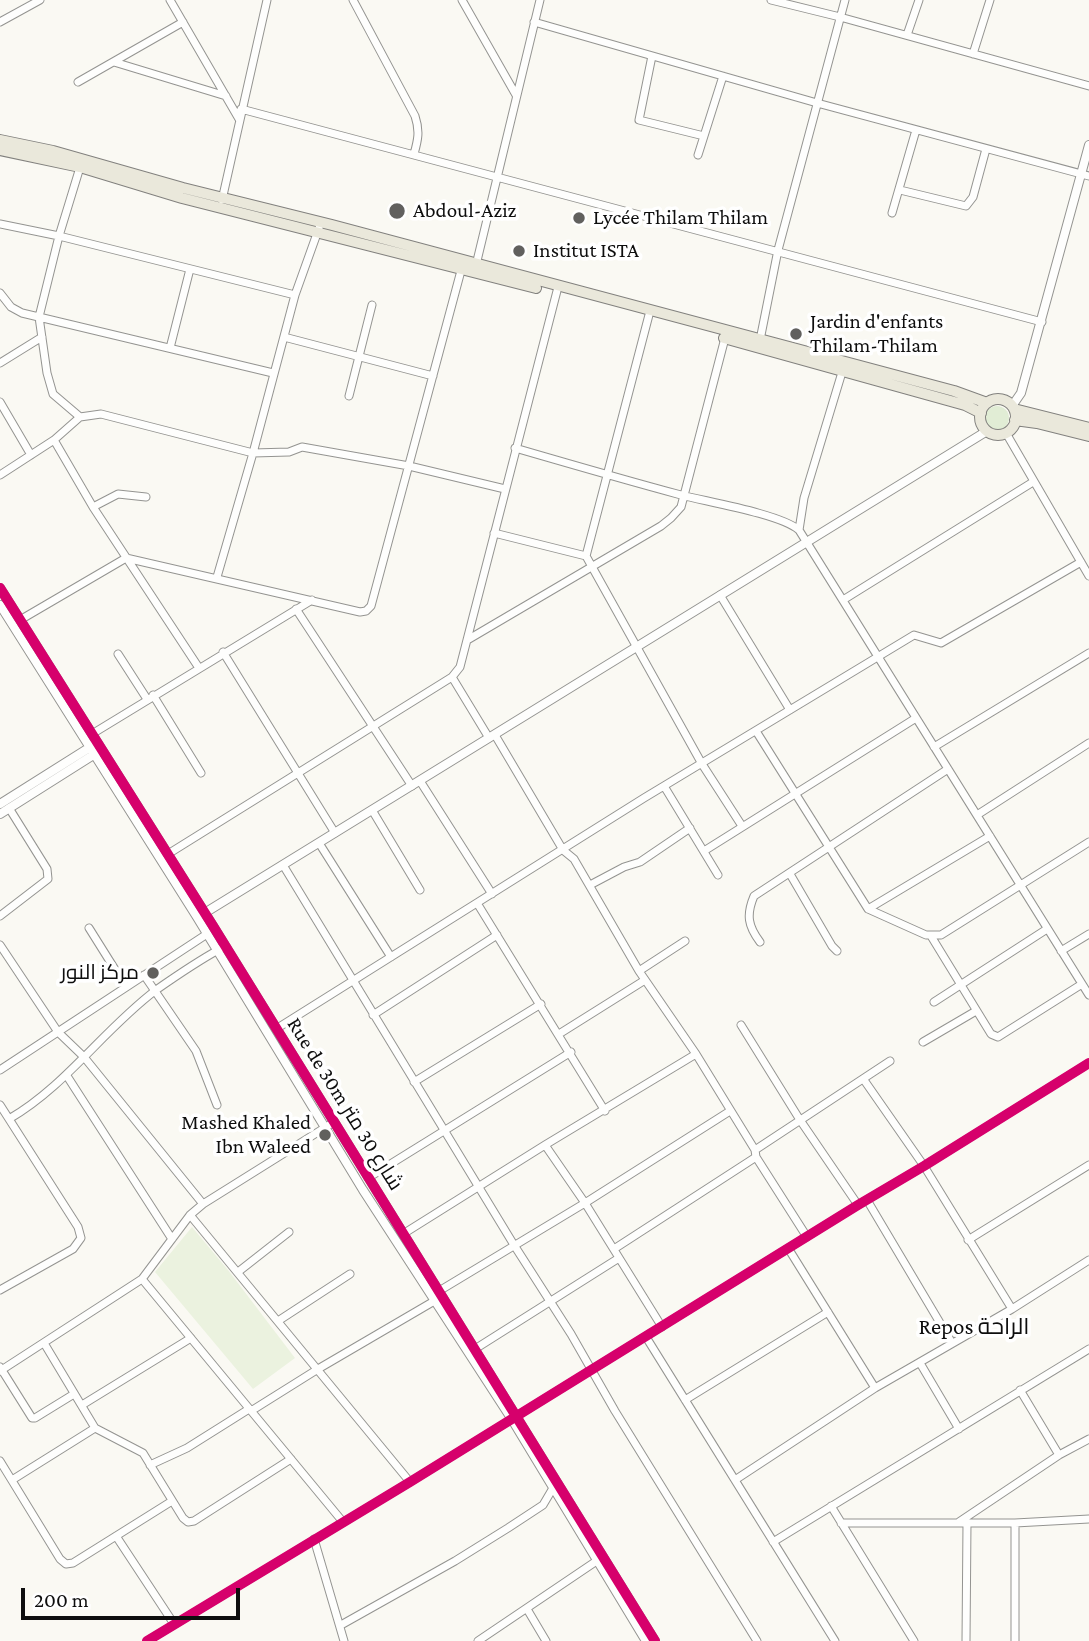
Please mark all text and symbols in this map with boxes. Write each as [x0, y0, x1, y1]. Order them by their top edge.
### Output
place label: Abdoul-Aziz [413, 198, 517, 224]
marker: Abdoul-Aziz [387, 201, 407, 221]
place label: Lycée Thilam Thilam [593, 205, 768, 231]
marker: Lycée Thilam Thilam [571, 210, 587, 226]
place label: Institut ISTA [533, 238, 639, 264]
marker: Institut ISTA [511, 243, 527, 259]
place label: Jardin d'enfants Thilam-Thilam [810, 309, 943, 359]
marker: Jardin d'enfants Thilam-Thilam [788, 326, 804, 342]
place label: مركز النور [61, 960, 139, 986]
marker: مركز النور [145, 965, 161, 981]
street label: Rue de 30m شارع 30 متر [282, 1013, 408, 1195]
place label: Mashed Khaled Ibn Waleed [181, 1110, 311, 1160]
marker: Mashed Khaled Ibn Waleed [317, 1127, 333, 1143]
district label: Repos الراحة [918, 1313, 1030, 1341]
scale bar [24, 1574, 243, 1618]
text: 200 m [34, 1588, 89, 1612]

